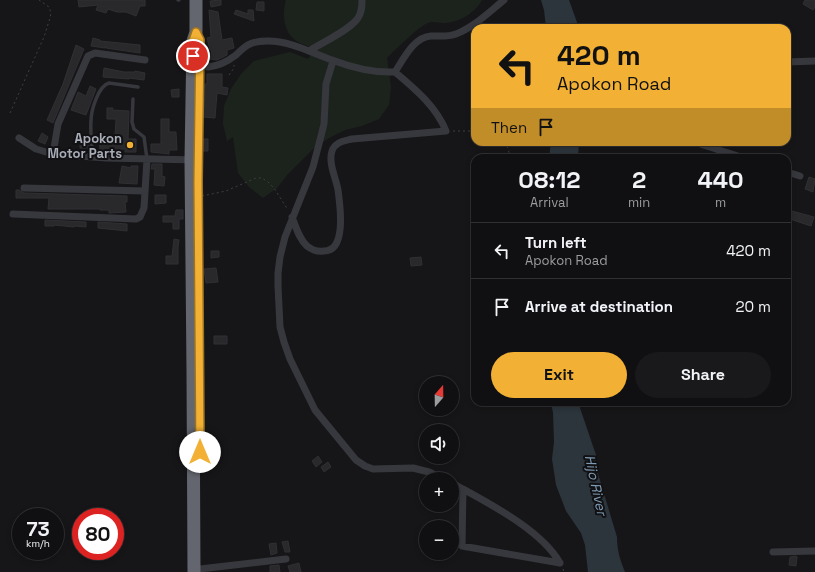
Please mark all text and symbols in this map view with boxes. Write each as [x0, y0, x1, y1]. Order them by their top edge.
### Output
text: 420 m [557, 37, 641, 73]
pin [176, 39, 210, 73]
icon: left [491, 40, 543, 92]
icon: arrive [182, 45, 204, 67]
text: Apokon Road [557, 72, 671, 95]
icon: arrive [535, 116, 557, 138]
text: Then [491, 118, 527, 137]
place label: Apokon Motor Parts [48, 130, 122, 162]
marker: Apokon Motor Parts [125, 140, 135, 150]
text: 08:12 [518, 164, 581, 195]
text: 2 [632, 164, 646, 195]
text: 440 [698, 164, 744, 195]
text: Arrival [530, 194, 569, 211]
text: min [628, 194, 650, 211]
text: m [715, 194, 726, 211]
text: Turn left [525, 233, 587, 252]
icon: left [491, 240, 513, 262]
text: 420 m [726, 241, 771, 260]
text: Apokon Road [525, 252, 608, 269]
icon: arrive [491, 296, 513, 318]
text: Arrive at destination [525, 297, 673, 316]
text: 20 m [736, 297, 771, 316]
button: Exit [491, 352, 627, 398]
button: Share [635, 352, 771, 398]
north arrow [419, 376, 459, 416]
map controls [419, 376, 459, 560]
button: sound [419, 424, 459, 464]
position arrow [179, 431, 221, 473]
water label: Hijo River [581, 453, 612, 519]
button: + [419, 472, 459, 512]
speed limit sign: 80 [72, 508, 124, 560]
text: 73 [26, 516, 50, 542]
button: − [419, 520, 459, 560]
text: km/h [26, 537, 50, 550]

